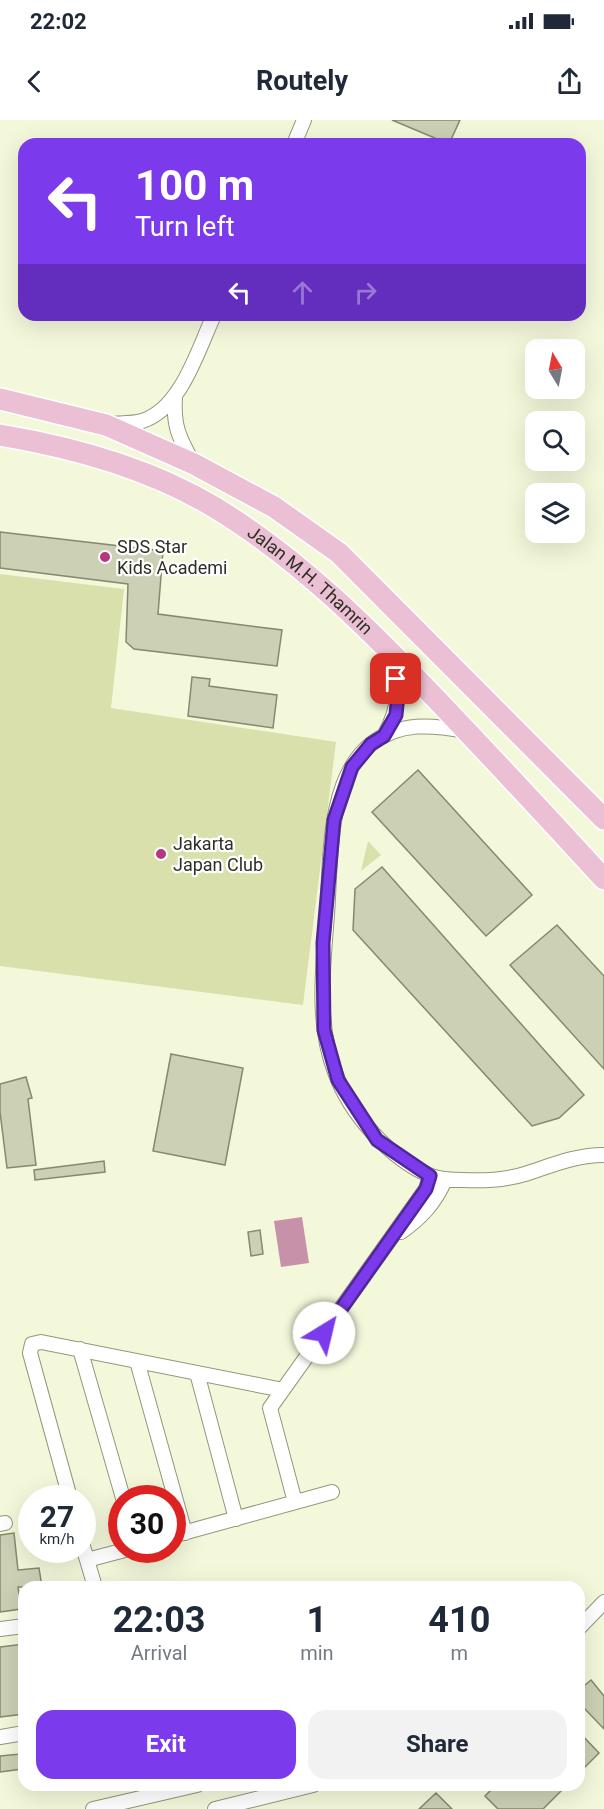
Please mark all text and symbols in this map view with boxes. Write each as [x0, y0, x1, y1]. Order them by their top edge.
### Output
text: 22:02 [30, 9, 87, 34]
icon: back [18, 65, 51, 98]
text: Routely [256, 65, 348, 97]
icon: share [553, 65, 586, 98]
text: 100 m [135, 161, 254, 210]
icon: left [36, 162, 114, 240]
text: Turn left [135, 211, 235, 243]
icon: left [223, 276, 256, 309]
icon: ahead [286, 276, 319, 309]
icon: right [349, 276, 382, 309]
north arrow [525, 339, 585, 399]
map controls [525, 339, 585, 543]
button: search [525, 411, 585, 471]
button: layers [525, 483, 585, 543]
street label: Jalan M.H. Thamrin [244, 521, 377, 639]
place label: SDS Star Kids Academi [117, 536, 227, 578]
marker: SDS Star Kids Academi [98, 550, 112, 564]
pin [370, 653, 421, 704]
icon: arrive [379, 662, 412, 695]
place label: Jakarta Japan Club [173, 833, 263, 875]
marker: Jakarta Japan Club [154, 847, 168, 861]
position arrow [292, 1301, 356, 1365]
speed limit sign: 30 [108, 1485, 186, 1563]
text: 27 [40, 1499, 74, 1534]
text: km/h [39, 1530, 75, 1548]
text: 22:03 [113, 1599, 205, 1641]
text: 1 [307, 1599, 327, 1641]
text: 410 [428, 1599, 490, 1641]
text: Arrival [131, 1641, 187, 1665]
text: min [300, 1641, 334, 1665]
text: m [451, 1641, 468, 1665]
button: Exit [36, 1710, 296, 1779]
button: Share [308, 1710, 567, 1779]

